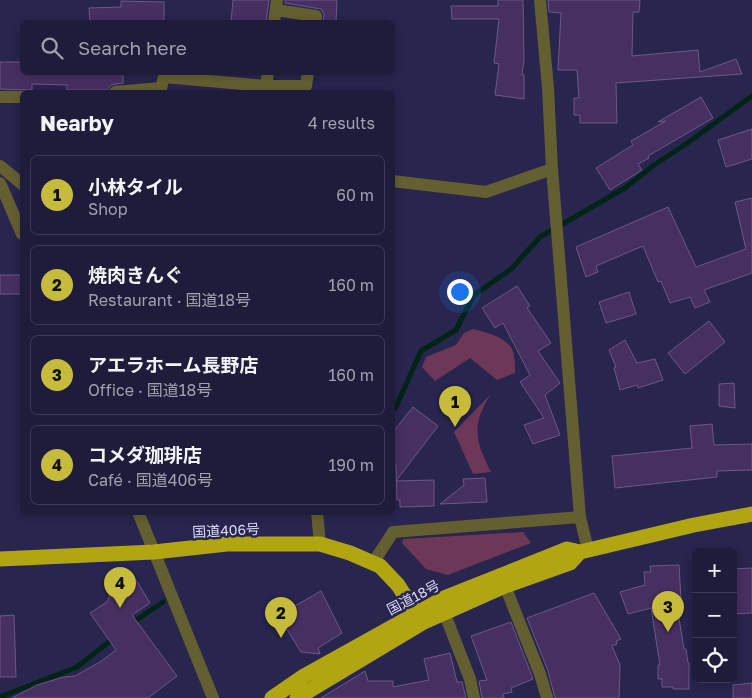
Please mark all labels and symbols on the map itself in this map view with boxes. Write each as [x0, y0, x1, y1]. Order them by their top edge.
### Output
your location [447, 279, 473, 305]
pin: 1 [439, 386, 471, 427]
street label: 国道406号 [192, 520, 260, 540]
pin: 4 [104, 567, 136, 608]
street label: 国道18号 [384, 576, 442, 618]
pin: 3 [652, 591, 684, 632]
pin: 2 [265, 597, 297, 638]

